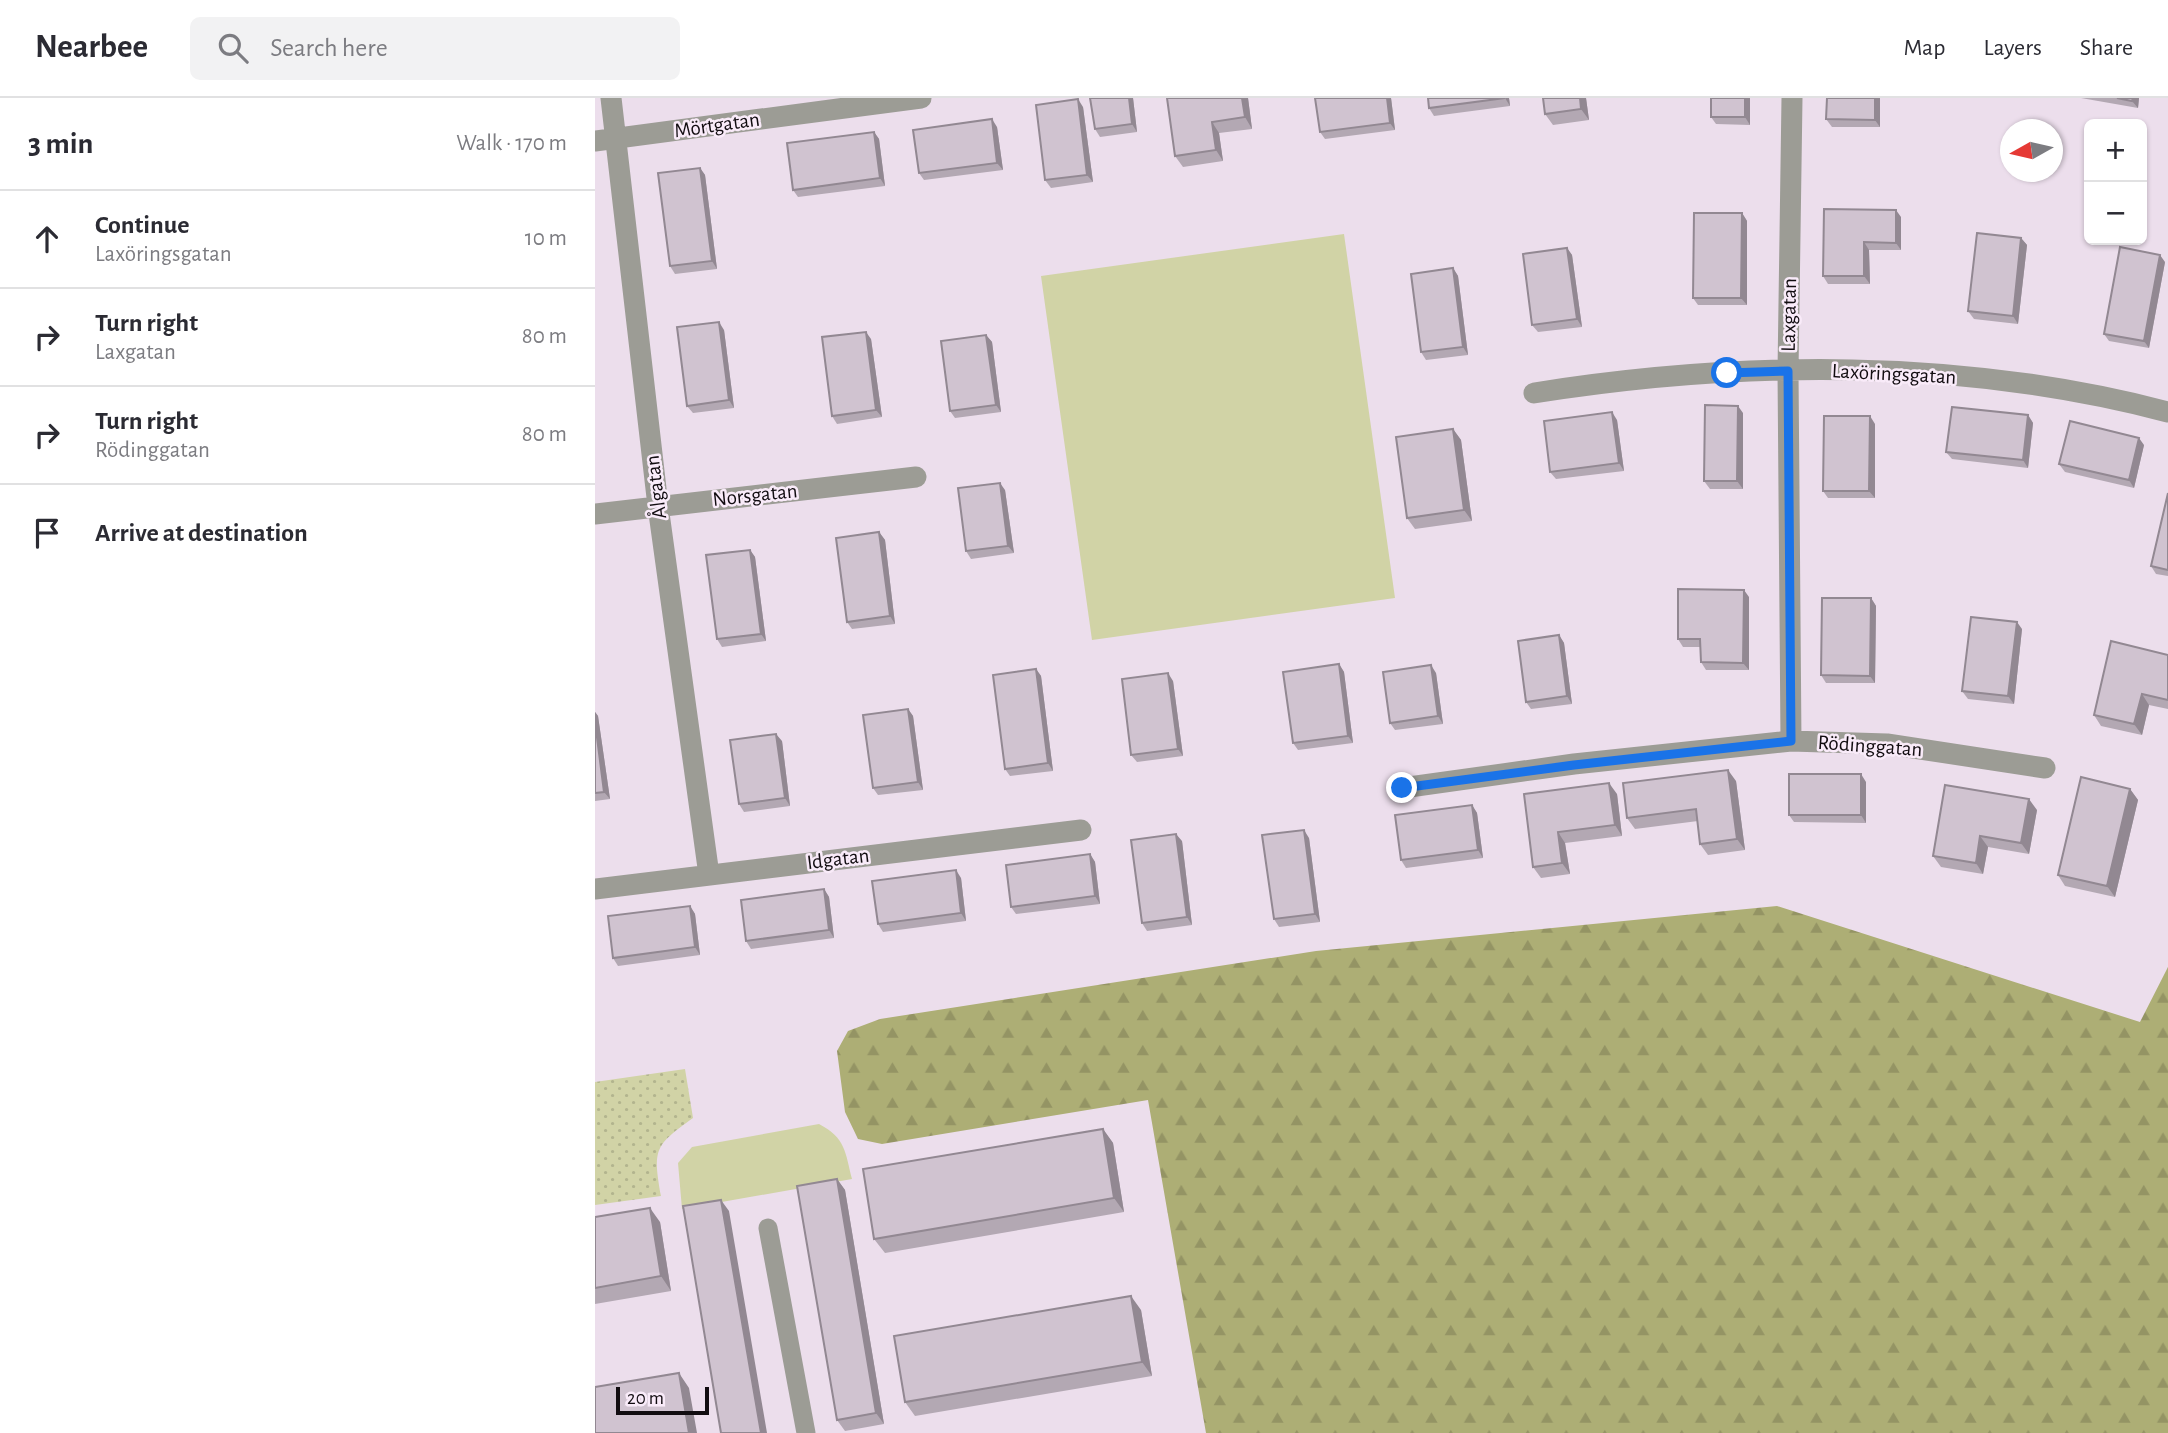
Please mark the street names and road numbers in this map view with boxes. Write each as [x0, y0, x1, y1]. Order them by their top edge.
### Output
street label: Mörtgatan [673, 109, 761, 141]
street label: Laxgatan [1778, 278, 1800, 352]
street label: Laxöringsgatan [1831, 360, 1957, 388]
street label: Ålgatan [640, 454, 670, 520]
street label: Norsgatan [712, 480, 798, 510]
street label: Rödinggatan [1817, 732, 1923, 760]
street label: Idgatan [806, 845, 870, 873]

